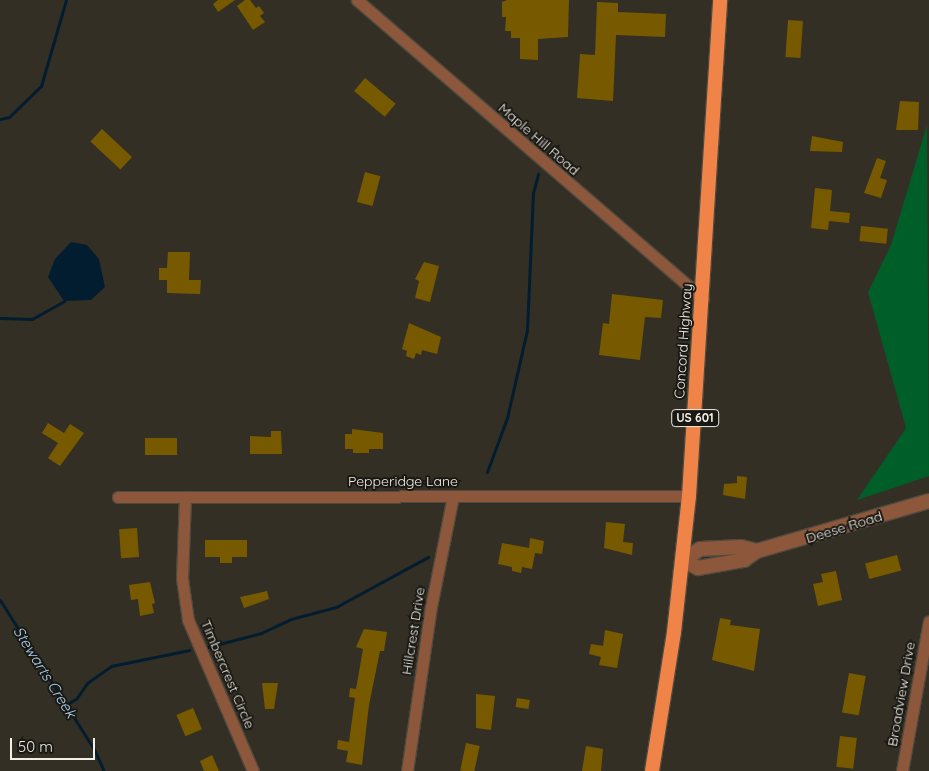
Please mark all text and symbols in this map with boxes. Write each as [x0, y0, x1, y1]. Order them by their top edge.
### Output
street label: Maple Hill Road [495, 99, 583, 179]
street label: Concord Highway [671, 283, 695, 399]
road number: US 601 [670, 408, 720, 428]
street label: Pepperidge Lane [348, 473, 458, 489]
street label: Deese Road [804, 507, 884, 547]
street label: Hillcrest Drive [398, 586, 428, 676]
street label: Timbercrest Circle [198, 617, 258, 731]
water label: Stewarts Creek [10, 623, 80, 721]
street label: Broadview Drive [884, 640, 918, 748]
scale bar [12, 728, 98, 760]
text: 50 m [18, 737, 53, 756]

